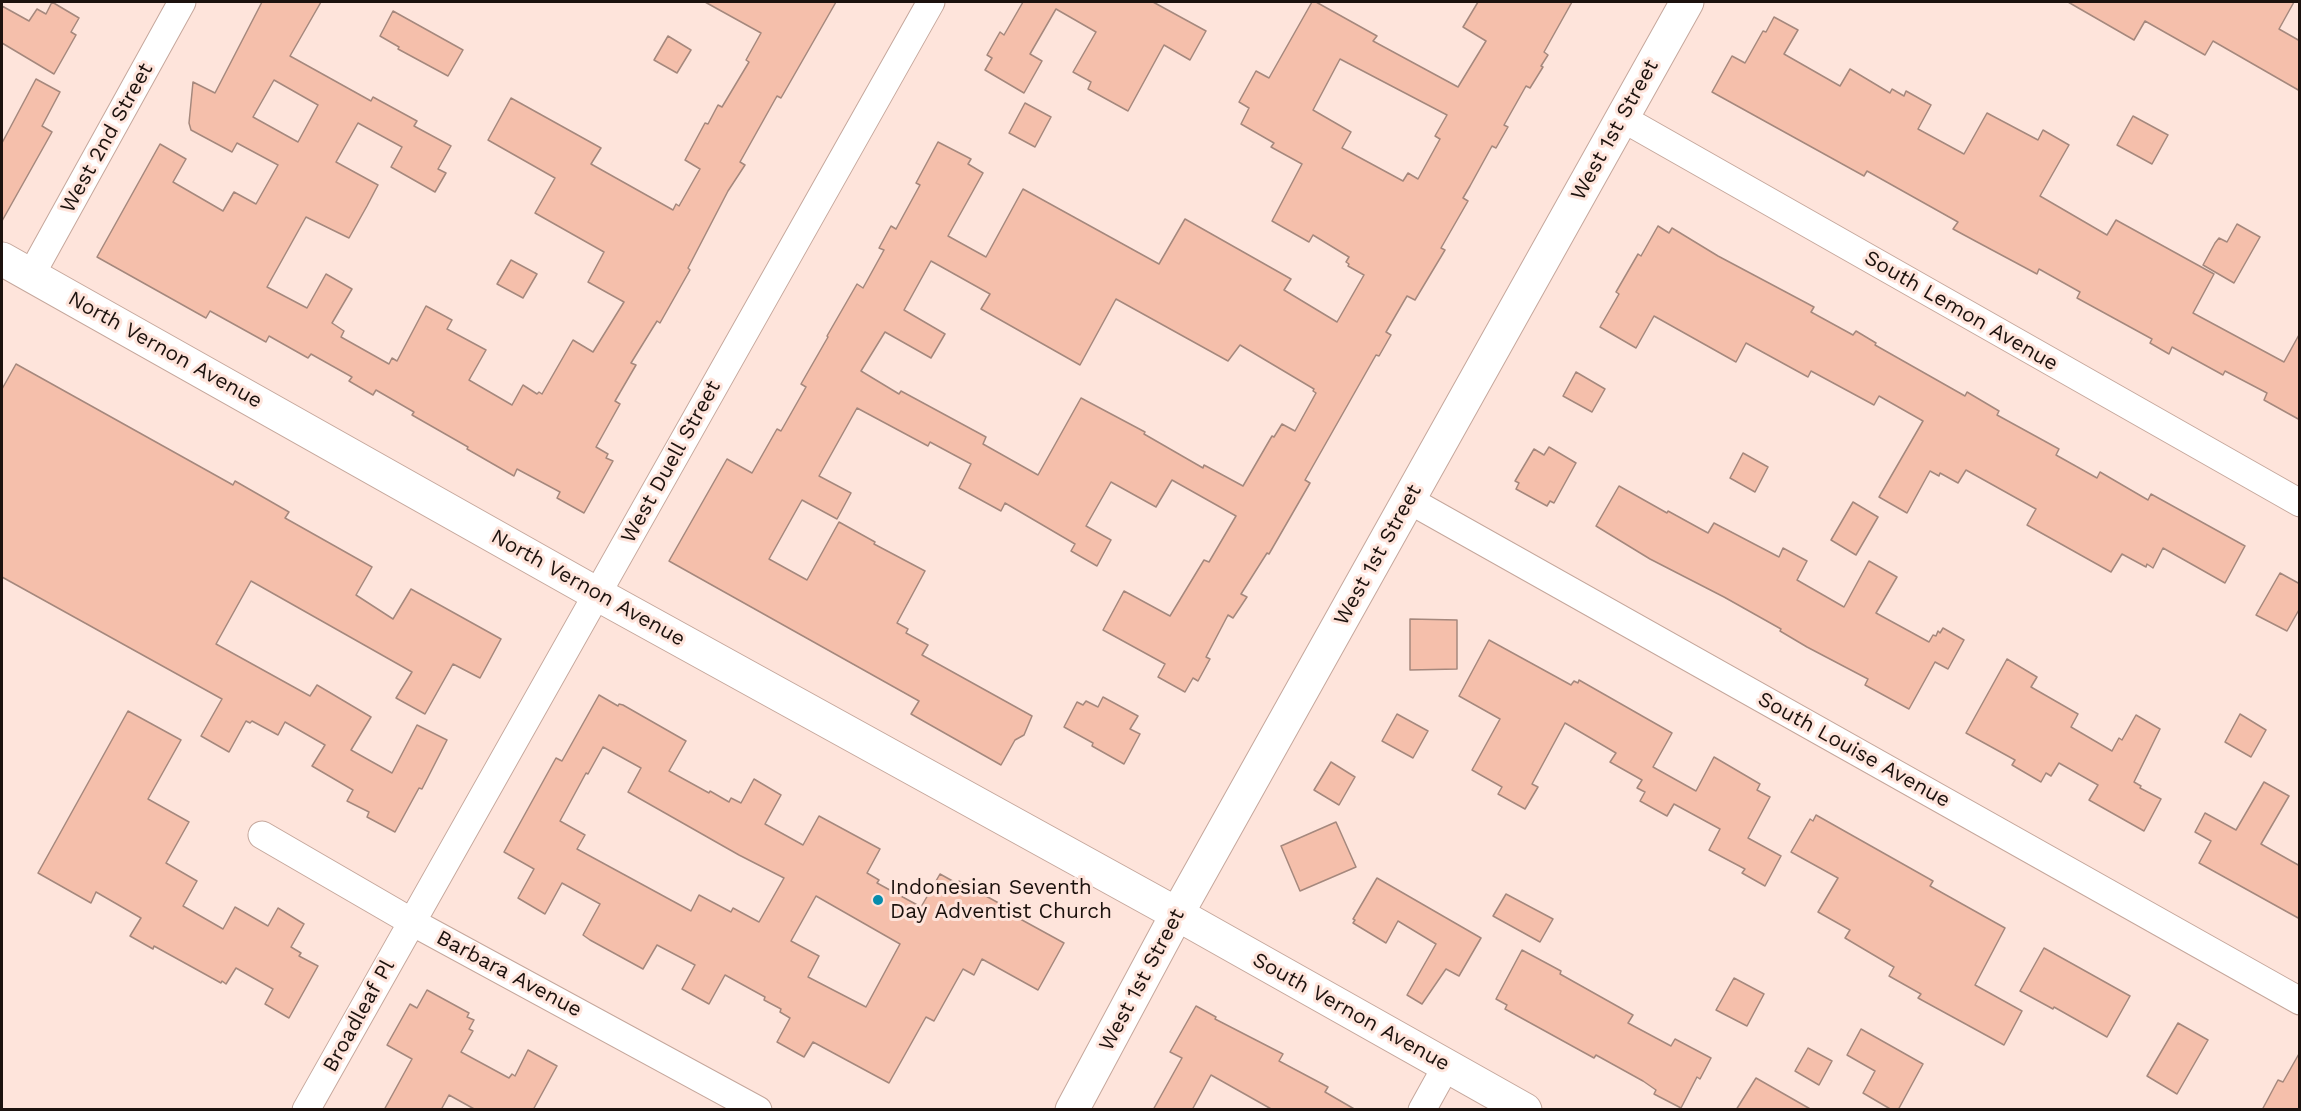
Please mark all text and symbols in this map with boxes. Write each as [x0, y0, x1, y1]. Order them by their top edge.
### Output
street label: West 1st Street [1566, 55, 1664, 205]
street label: West 2nd Street [55, 59, 159, 217]
street label: South Lemon Avenue [1860, 245, 2062, 377]
street label: North Vernon Avenue [64, 286, 266, 414]
street label: West Duell Street [616, 376, 726, 548]
street label: West 1st Street [1329, 480, 1427, 630]
street label: North Vernon Avenue [487, 524, 689, 652]
street label: South Louise Avenue [1753, 687, 1955, 813]
place label: Indonesian Seventh Day Adventist Church [890, 875, 1112, 925]
marker: Indonesian Seventh Day Adventist Church [871, 893, 885, 907]
street label: West 1st Street [1094, 905, 1190, 1055]
street label: Barbara Avenue [432, 925, 586, 1023]
street label: South Vernon Avenue [1248, 947, 1454, 1077]
street label: Broadleaf Pl [318, 955, 400, 1077]

